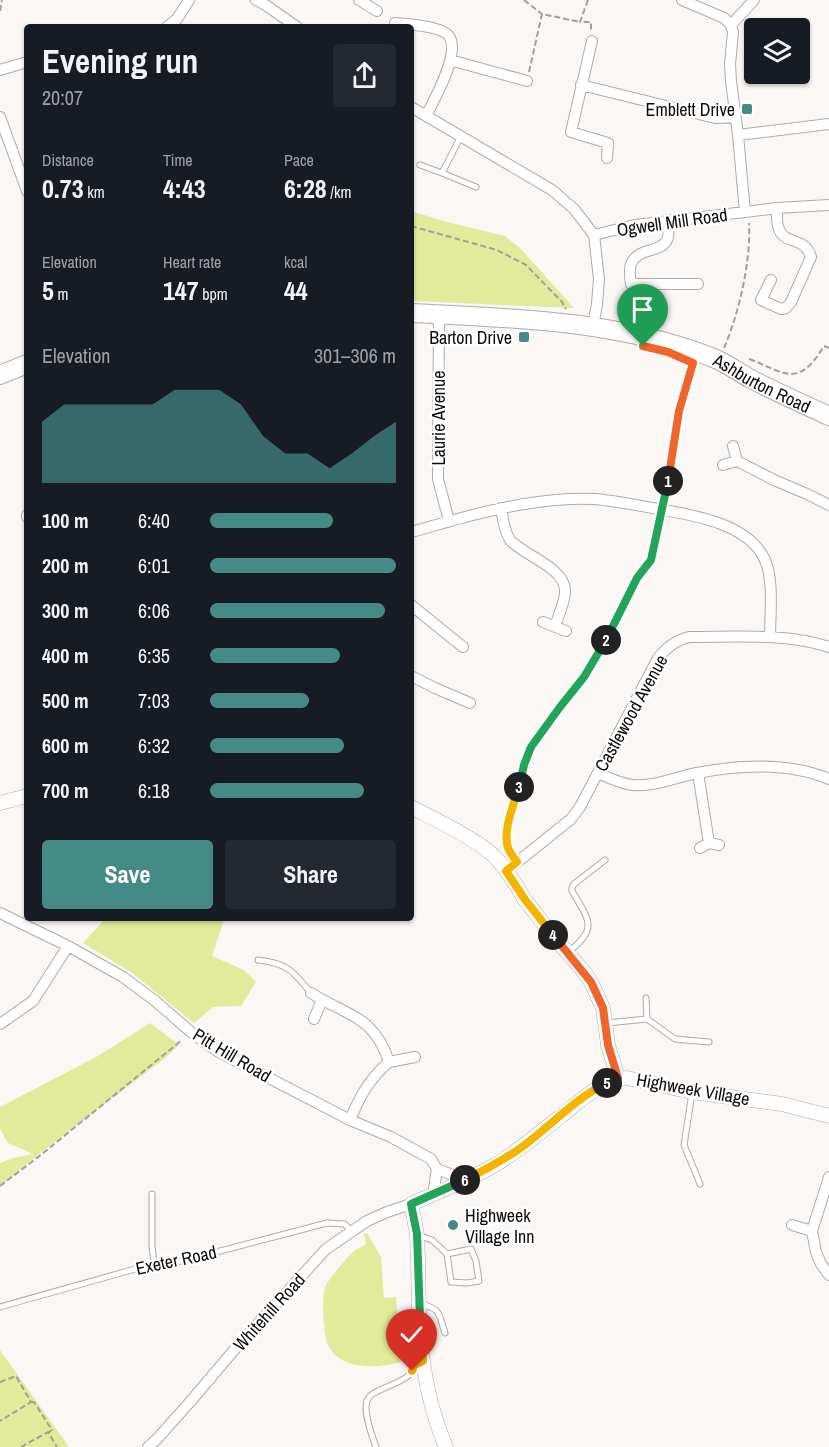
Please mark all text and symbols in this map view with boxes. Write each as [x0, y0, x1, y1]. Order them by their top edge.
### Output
map controls [744, 18, 810, 84]
button: layers [744, 18, 810, 84]
text: Evening run [42, 39, 198, 83]
button: share [333, 44, 396, 107]
text: 20:07 [42, 84, 83, 111]
place label: Emblett Drive [646, 97, 735, 122]
marker: Emblett Drive [740, 102, 754, 116]
text: Distance [42, 149, 94, 171]
text: Time [163, 149, 193, 171]
text: Pace [284, 149, 314, 171]
text: 0.73 [42, 171, 84, 206]
text: 4:43 [163, 171, 206, 206]
text: 6:28 [284, 171, 327, 206]
text: km [84, 181, 105, 203]
text: /km [327, 181, 351, 203]
street label: Ogwell Mill Road [615, 202, 729, 242]
text: Elevation [42, 251, 97, 273]
text: Heart rate [163, 251, 221, 273]
text: kcal [284, 251, 307, 273]
text: 5 [42, 273, 54, 308]
text: 147 [163, 273, 199, 308]
text: 44 [284, 273, 308, 308]
text: m [54, 283, 68, 305]
text: bpm [199, 283, 228, 305]
pin [617, 284, 668, 346]
icon: arrive [626, 293, 659, 326]
place label: Barton Drive [429, 325, 512, 350]
marker: Barton Drive [517, 330, 531, 344]
text: Elevation [42, 342, 110, 369]
text: 301–306 m [314, 342, 396, 369]
street label: Ashburton Road [708, 347, 815, 419]
street label: Laurie Avenue [426, 371, 451, 465]
pin: 1 [653, 466, 683, 496]
text: 1 [664, 470, 672, 492]
text: 100 m [42, 507, 89, 534]
text: 6:40 [138, 507, 170, 534]
text: 200 m [42, 552, 89, 579]
text: 6:01 [138, 552, 170, 579]
text: 300 m [42, 597, 89, 624]
text: 6:06 [138, 597, 170, 624]
pin: 2 [591, 625, 621, 655]
text: 2 [602, 629, 610, 651]
text: 400 m [42, 642, 89, 669]
text: 6:35 [138, 642, 170, 669]
street label: Castlewood Avenue [589, 650, 673, 776]
text: 500 m [42, 687, 89, 714]
text: 7:03 [138, 687, 170, 714]
text: 600 m [42, 732, 89, 759]
text: 6:32 [138, 732, 170, 759]
pin: 3 [504, 772, 534, 802]
text: 3 [515, 776, 523, 798]
text: 700 m [42, 777, 89, 804]
text: 6:18 [138, 777, 170, 804]
button: Save [42, 840, 213, 909]
button: Share [225, 840, 396, 909]
pin: 4 [538, 920, 568, 950]
text: 4 [549, 924, 557, 946]
street label: Pitt Hill Road [188, 1022, 276, 1088]
street label: Highweek Village [634, 1067, 752, 1111]
pin: 5 [592, 1068, 622, 1098]
text: 5 [603, 1072, 611, 1094]
pin: 6 [450, 1165, 480, 1195]
text: 6 [461, 1169, 469, 1191]
place label: Highweek Village Inn [465, 1203, 535, 1249]
marker: Highweek Village Inn [446, 1218, 460, 1232]
street label: Exeter Road [133, 1239, 219, 1281]
street label: Whitehill Road [227, 1268, 311, 1356]
pin [386, 1309, 437, 1371]
icon: check [395, 1318, 428, 1351]

